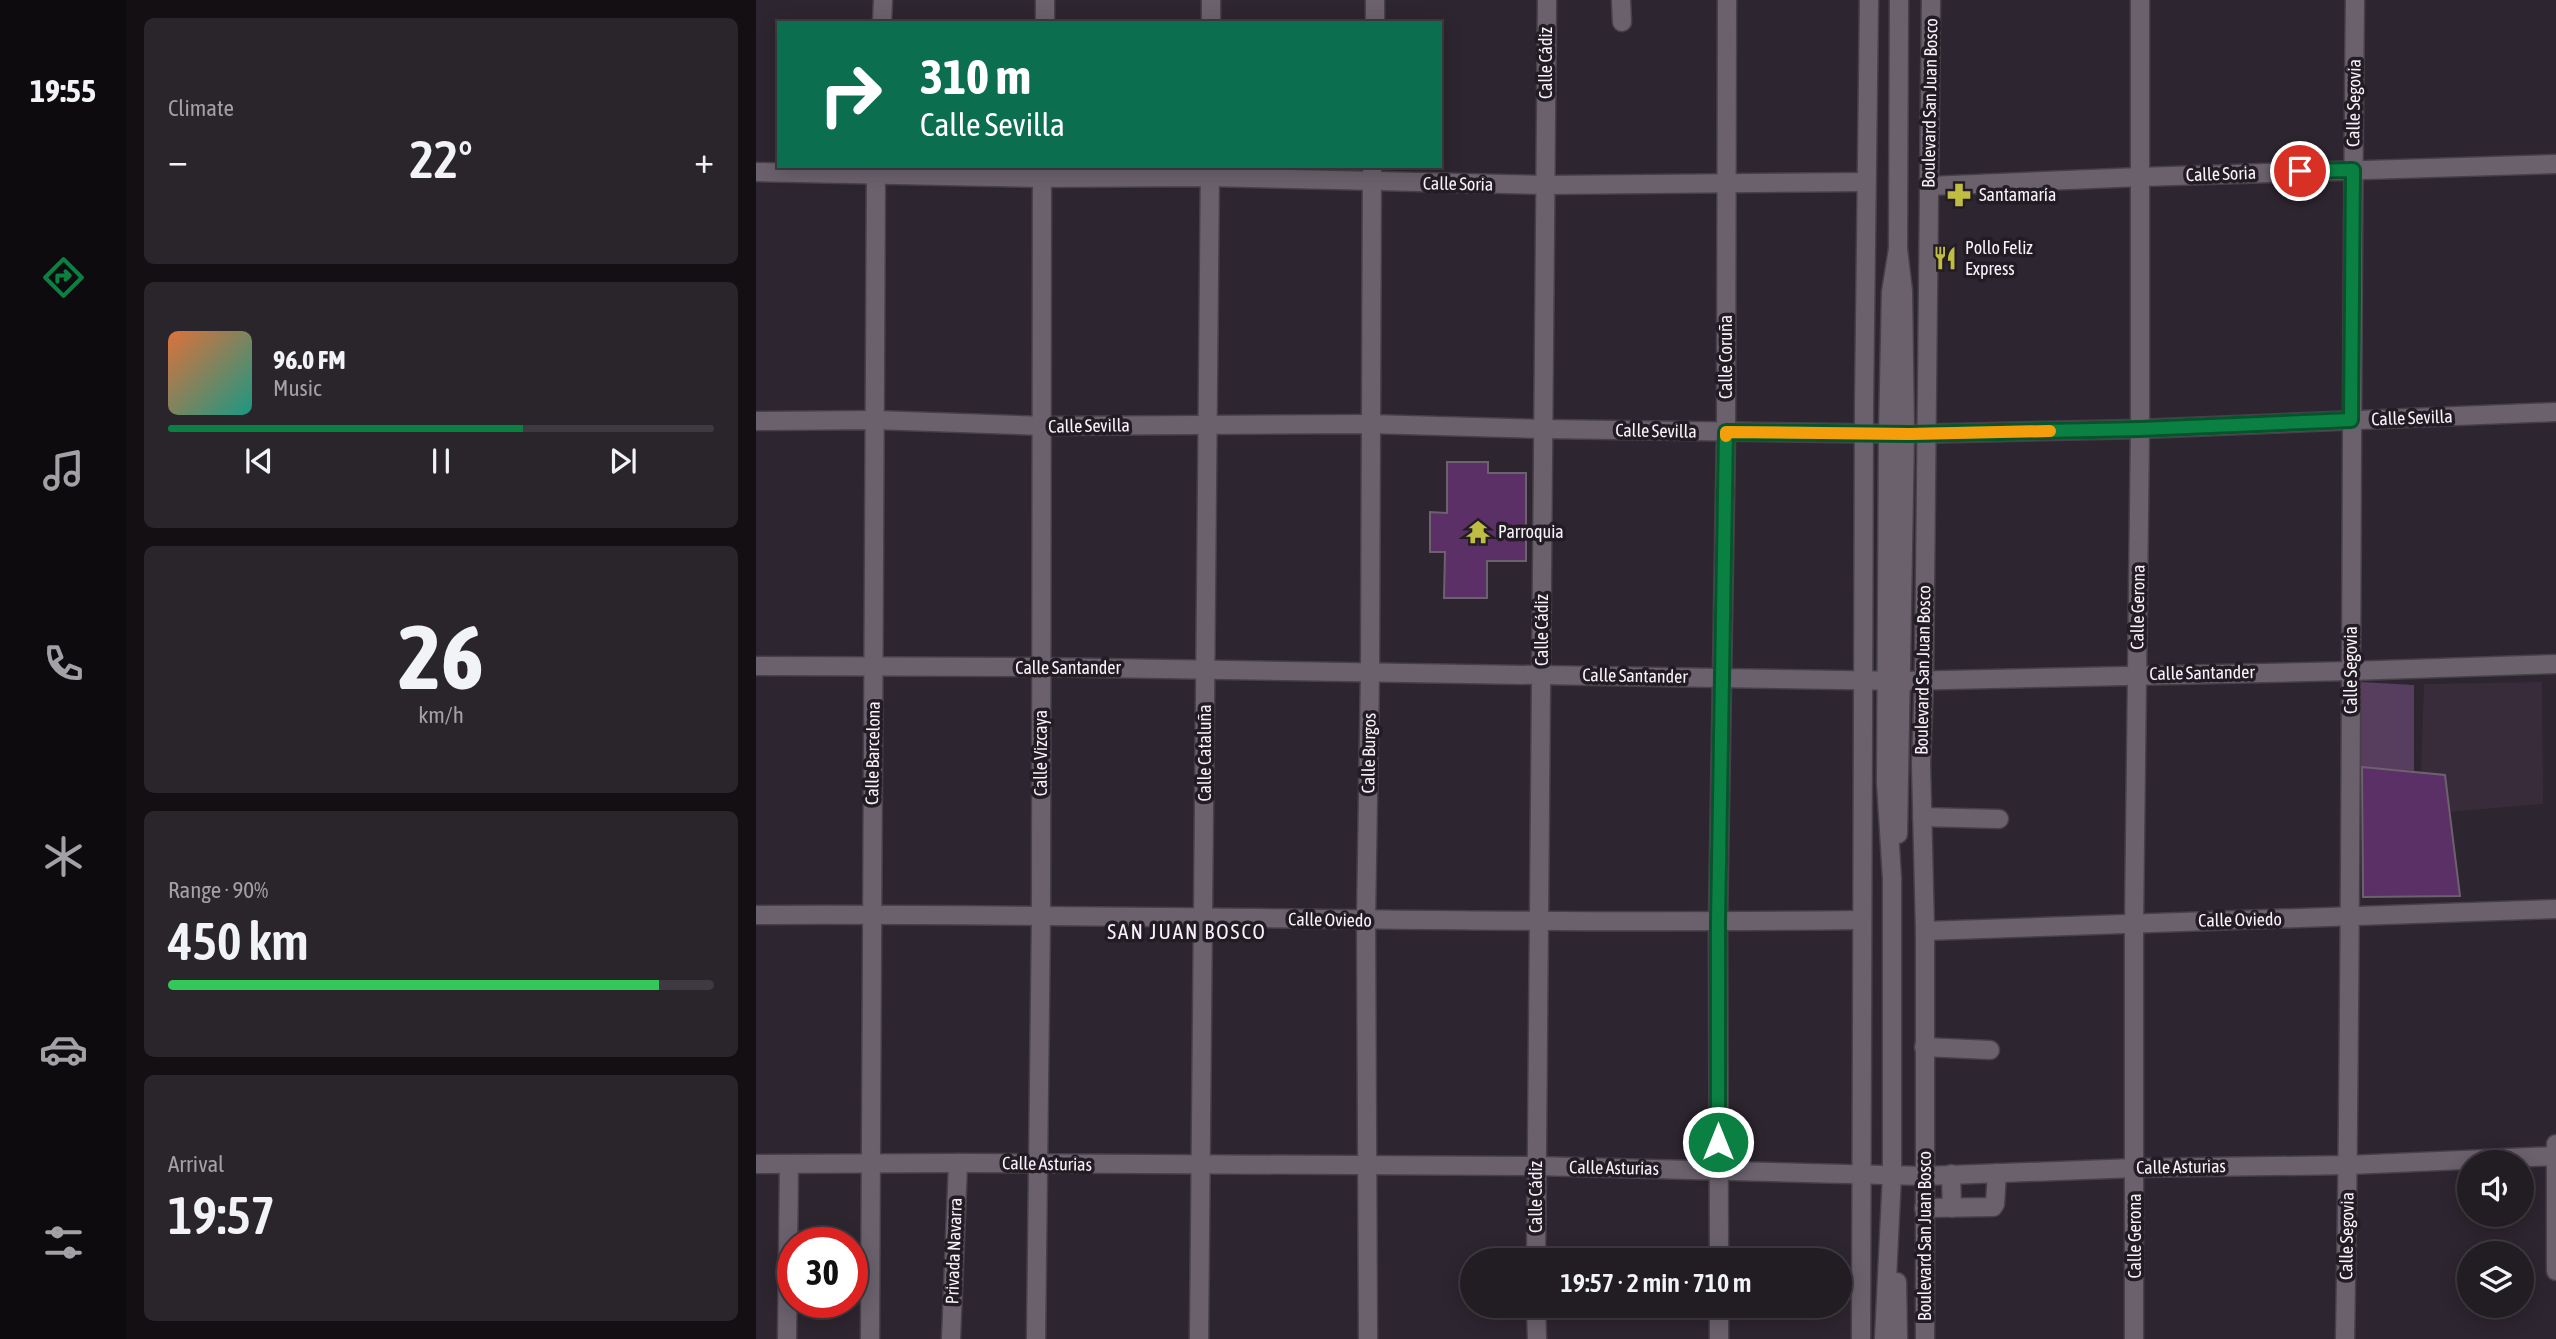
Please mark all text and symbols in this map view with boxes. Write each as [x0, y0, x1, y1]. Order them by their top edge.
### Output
street label: Boulevard San Juan Bosco [1918, 18, 1941, 188]
street label: Calle Cádiz [1535, 26, 1556, 99]
text: 310 m [920, 48, 1031, 104]
icon: right [805, 49, 896, 140]
street label: Calle Segovia [2342, 59, 2365, 147]
text: 19:55 [30, 72, 96, 109]
text: Climate [168, 95, 234, 121]
text: Calle Sevilla [920, 106, 1065, 143]
text: 22° [409, 129, 473, 189]
text: − [168, 138, 188, 181]
text: + [694, 138, 714, 181]
pin [2270, 141, 2330, 201]
icon: arrive [2281, 152, 2319, 190]
street label: Calle Soria [2185, 162, 2256, 185]
street label: Calle Soria [1423, 172, 1493, 195]
pharmacy icon: Santamaría [1945, 181, 1973, 209]
place label: Santamaría [1979, 184, 2056, 205]
place label: Pollo Feliz Express [1965, 237, 2033, 279]
restaurant icon: Pollo Feliz Express [1931, 244, 1959, 272]
icon: directions [39, 253, 88, 302]
street label: Calle Coruña [1715, 315, 1736, 399]
text: 96.0 FM [273, 345, 346, 375]
text: Music [273, 375, 321, 401]
street label: Calle Sevilla [2371, 406, 2453, 429]
street label: Calle Sevilla [1048, 414, 1130, 437]
street label: Calle Sevilla [1615, 419, 1697, 442]
icon: previous [240, 442, 278, 480]
icon: pause [422, 442, 460, 480]
icon: next [604, 442, 642, 480]
icon: music [39, 446, 88, 495]
temple icon: Parroquia [1464, 518, 1492, 546]
place label: Parroquia [1498, 521, 1564, 542]
street label: Calle Gerona [2126, 564, 2149, 650]
street label: Boulevard San Juan Bosco [1911, 585, 1934, 755]
street label: Calle Cádiz [1531, 593, 1552, 666]
text: 26 [398, 604, 484, 708]
street label: Calle Segovia [2340, 626, 2361, 714]
icon: phone [39, 639, 88, 688]
street label: Calle Santander [1015, 657, 1121, 678]
street label: Calle Santander [2149, 661, 2256, 684]
street label: Calle Santander [1582, 664, 1689, 687]
street label: Calle Barcelona [861, 701, 884, 805]
text: km/h [418, 702, 464, 728]
street label: Calle Cataluña [1194, 704, 1215, 802]
street label: Calle Vizcaya [1030, 710, 1051, 796]
street label: Calle Burgos [1357, 712, 1380, 794]
icon: climate [39, 832, 88, 881]
text: Range · 90% [168, 877, 268, 903]
street label: Calle Oviedo [1288, 908, 1372, 931]
street label: Calle Oviedo [2198, 908, 2282, 931]
text: 450 km [168, 911, 309, 971]
district label: SAN JUAN BOSCO [1107, 919, 1267, 943]
icon: car [39, 1025, 88, 1074]
position arrow [1681, 1105, 1755, 1179]
map controls [2457, 1150, 2534, 1318]
button: sound [2457, 1150, 2534, 1227]
text: Arrival [168, 1151, 224, 1177]
street label: Boulevard San Juan Bosco [1914, 1151, 1935, 1321]
street label: Calle Asturias [1002, 1152, 1092, 1175]
street label: Calle Asturias [2136, 1155, 2226, 1178]
street label: Calle Asturias [1569, 1156, 1659, 1179]
street label: Calle Cádiz [1525, 1160, 1546, 1233]
text: 19:57 [168, 1185, 275, 1245]
street label: Calle Segovia [2335, 1192, 2358, 1280]
street label: Calle Gerona [2124, 1193, 2145, 1279]
street label: Privada Navarra [941, 1197, 966, 1305]
icon: filters [39, 1218, 88, 1267]
speed limit sign: 30 [777, 1227, 868, 1318]
button: layers [2457, 1241, 2534, 1318]
text: 19:57 · 2 min · 710 m [1561, 1268, 1751, 1298]

